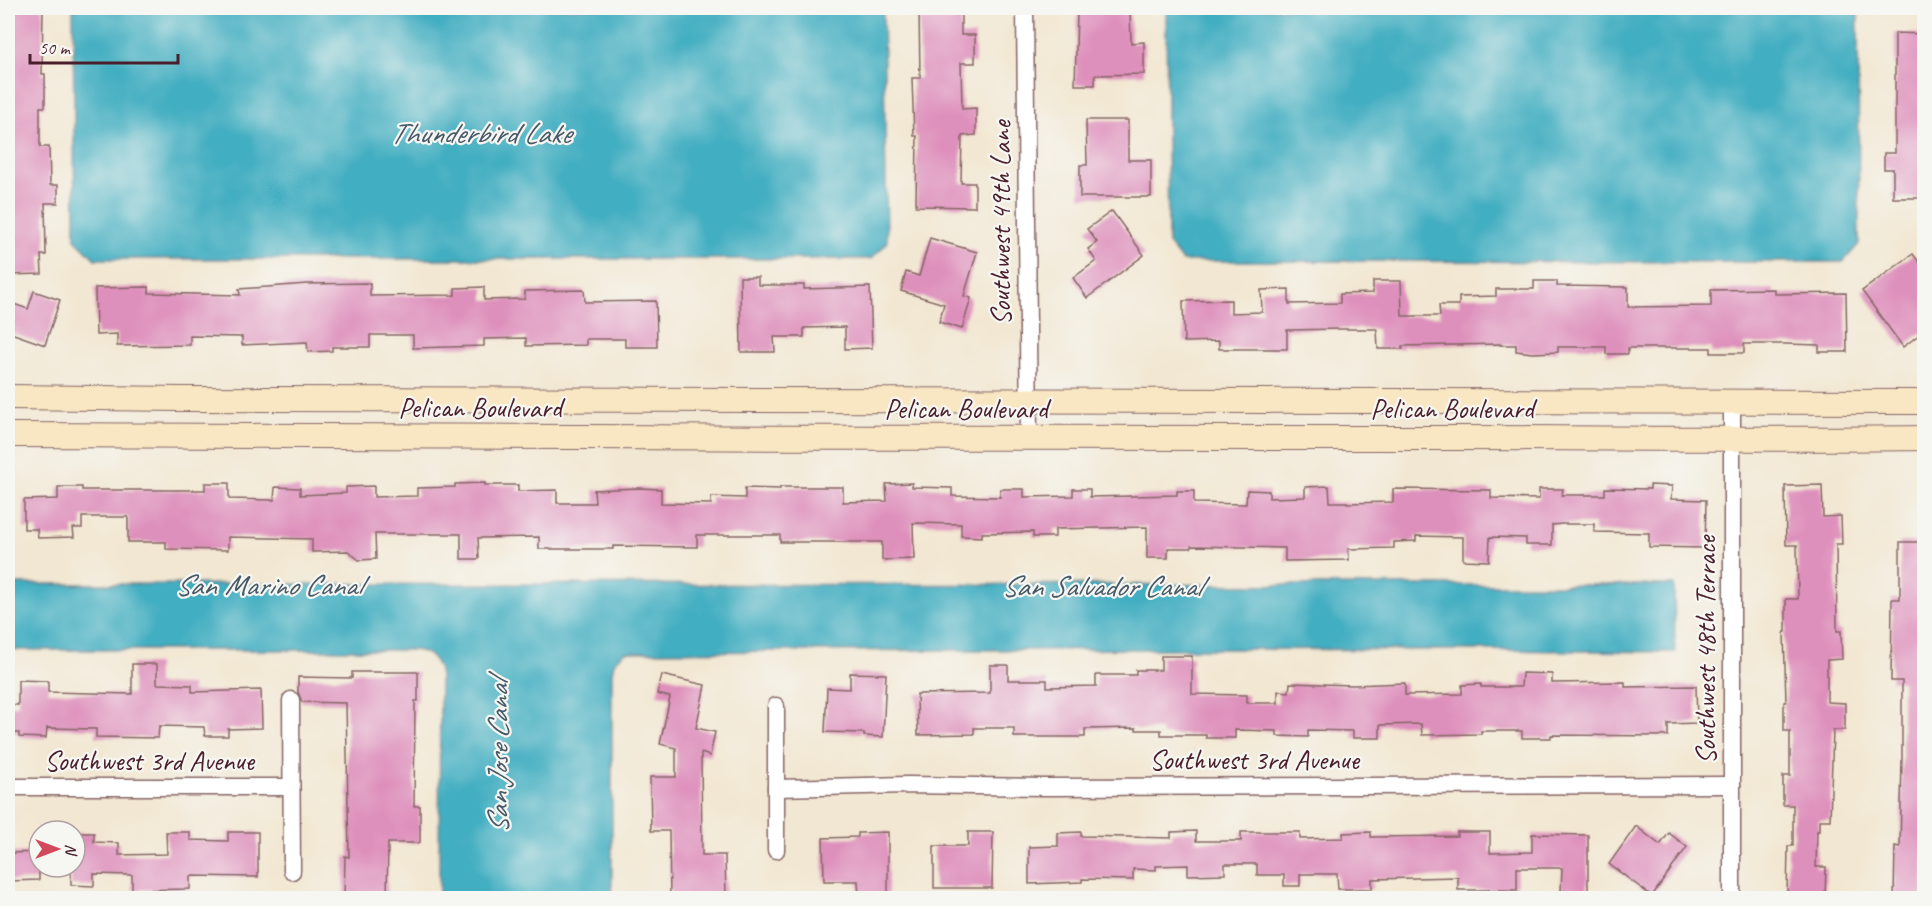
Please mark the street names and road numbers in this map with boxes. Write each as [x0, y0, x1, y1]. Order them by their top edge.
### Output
street label: Southwest 49th Lane [983, 119, 1018, 325]
street label: Pelican Boulevard [398, 390, 566, 425]
street label: Pelican Boulevard [884, 391, 1052, 426]
street label: Pelican Boulevard [1370, 391, 1538, 426]
street label: Southwest 48th Terrace [1688, 534, 1723, 764]
street label: Southwest 3rd Avenue [1149, 742, 1361, 777]
street label: Southwest 3rd Avenue [44, 743, 256, 778]

